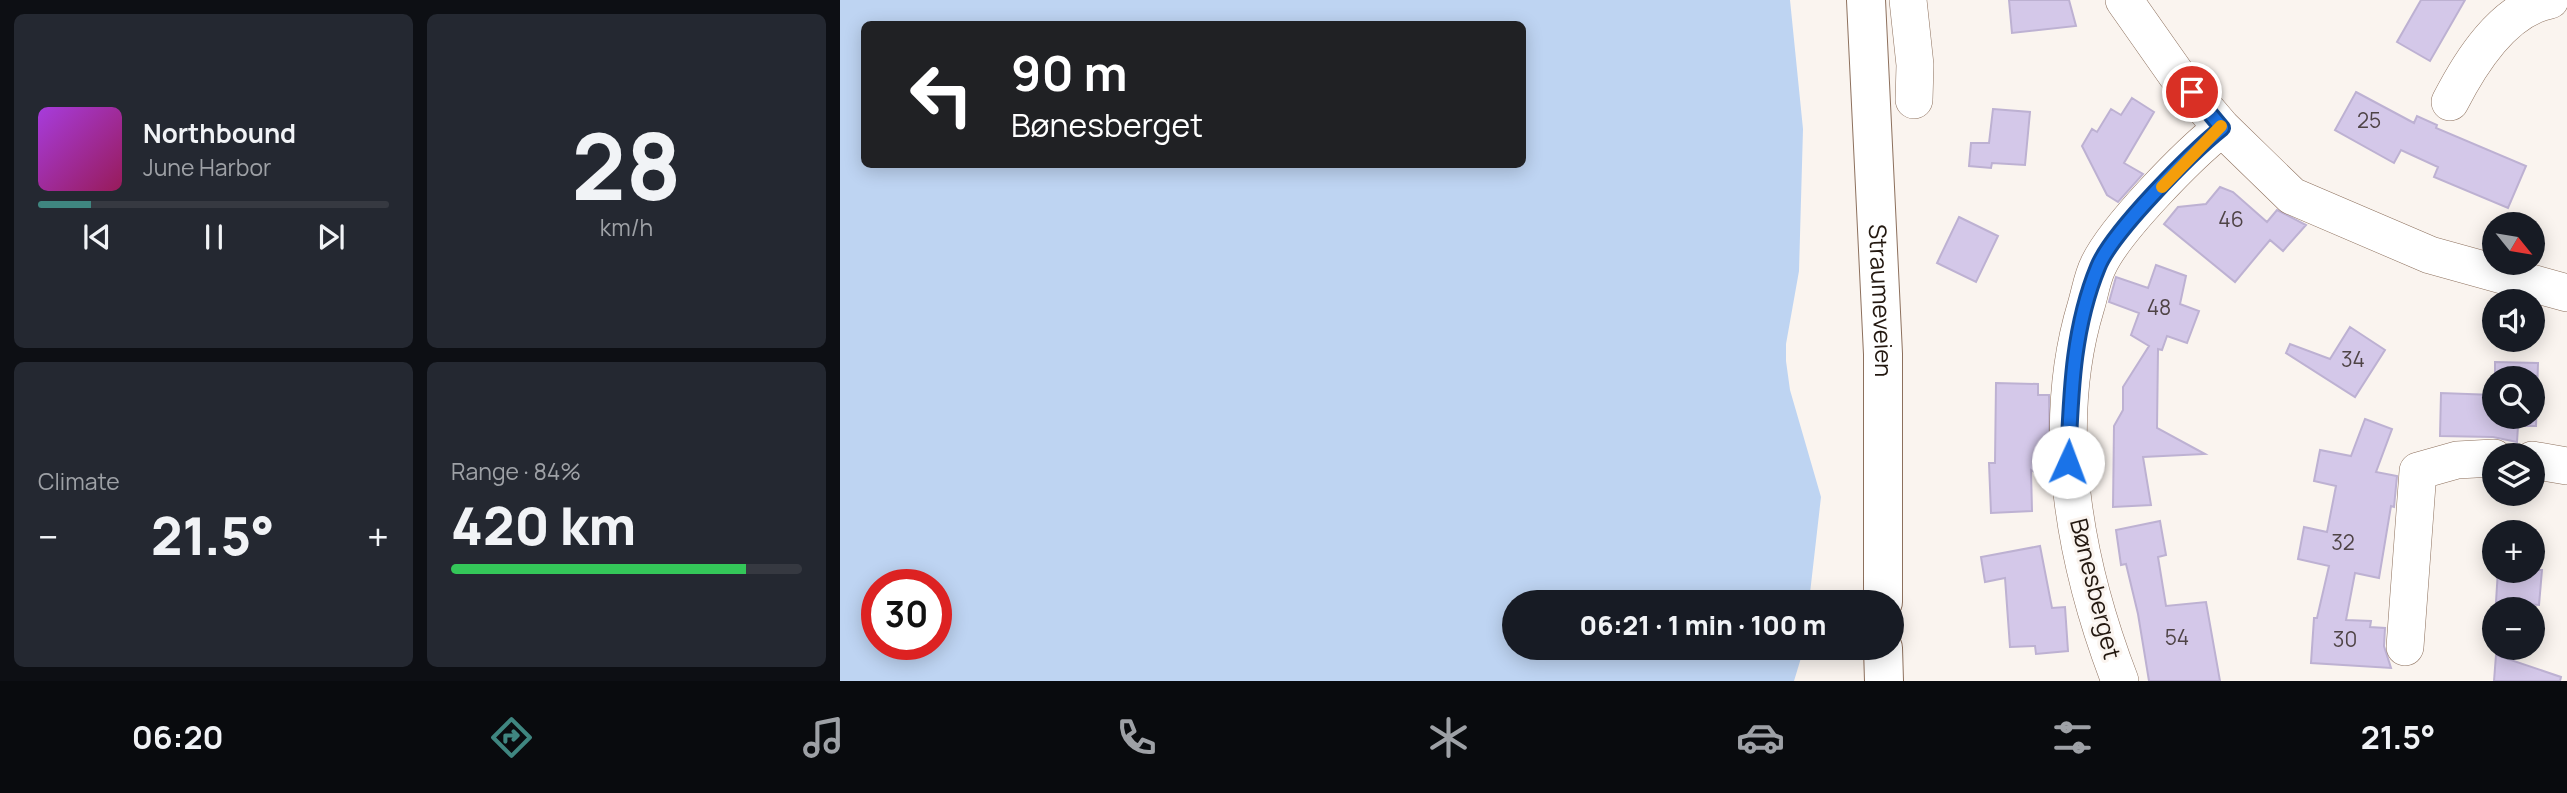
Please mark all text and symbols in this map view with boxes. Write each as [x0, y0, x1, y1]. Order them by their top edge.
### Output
text: 90 m [1011, 39, 1128, 106]
icon: left [896, 49, 987, 140]
pin [2162, 62, 2222, 122]
icon: arrive [2173, 73, 2211, 111]
text: 28 [572, 103, 681, 227]
text: Bønesberget [1011, 103, 1203, 147]
house number: 25 [2357, 106, 2381, 134]
text: Northbound [143, 115, 296, 151]
text: June Harbor [143, 151, 271, 183]
house number: 46 [2218, 205, 2244, 233]
text: km/h [600, 211, 653, 243]
north arrow [2482, 212, 2544, 275]
map controls [2482, 212, 2545, 660]
icon: previous [78, 218, 116, 256]
icon: pause [195, 218, 233, 256]
icon: next [312, 218, 350, 256]
street label: Straumeveien [1862, 223, 1901, 377]
button: sound [2482, 289, 2545, 352]
house number: 48 [2147, 293, 2171, 321]
house number: 34 [2341, 345, 2365, 373]
button: search [2482, 366, 2545, 429]
position arrow [2031, 425, 2105, 499]
button: layers [2482, 443, 2545, 506]
text: Range · 84% [451, 455, 581, 487]
text: Climate [38, 465, 120, 497]
text: 420 km [451, 490, 636, 561]
text: 21.5° [151, 500, 275, 571]
text: − [38, 510, 59, 562]
text: + [367, 510, 389, 562]
street label: Bønesberget [2063, 515, 2130, 662]
button: + [2482, 520, 2545, 583]
house number: 32 [2331, 528, 2355, 556]
speed limit sign: 30 [861, 569, 952, 660]
button: − [2482, 597, 2545, 660]
text: 06:21 · 1 min · 100 m [1580, 607, 1826, 643]
house number: 54 [2165, 623, 2189, 651]
house number: 30 [2333, 625, 2357, 653]
icon: directions [487, 713, 536, 762]
icon: music [799, 713, 848, 762]
icon: phone [1112, 713, 1161, 762]
icon: climate [1424, 713, 1473, 762]
icon: car [1736, 713, 1785, 762]
icon: filters [2048, 713, 2097, 762]
text: 06:20 [132, 715, 224, 759]
text: 21.5° [2361, 715, 2435, 759]

